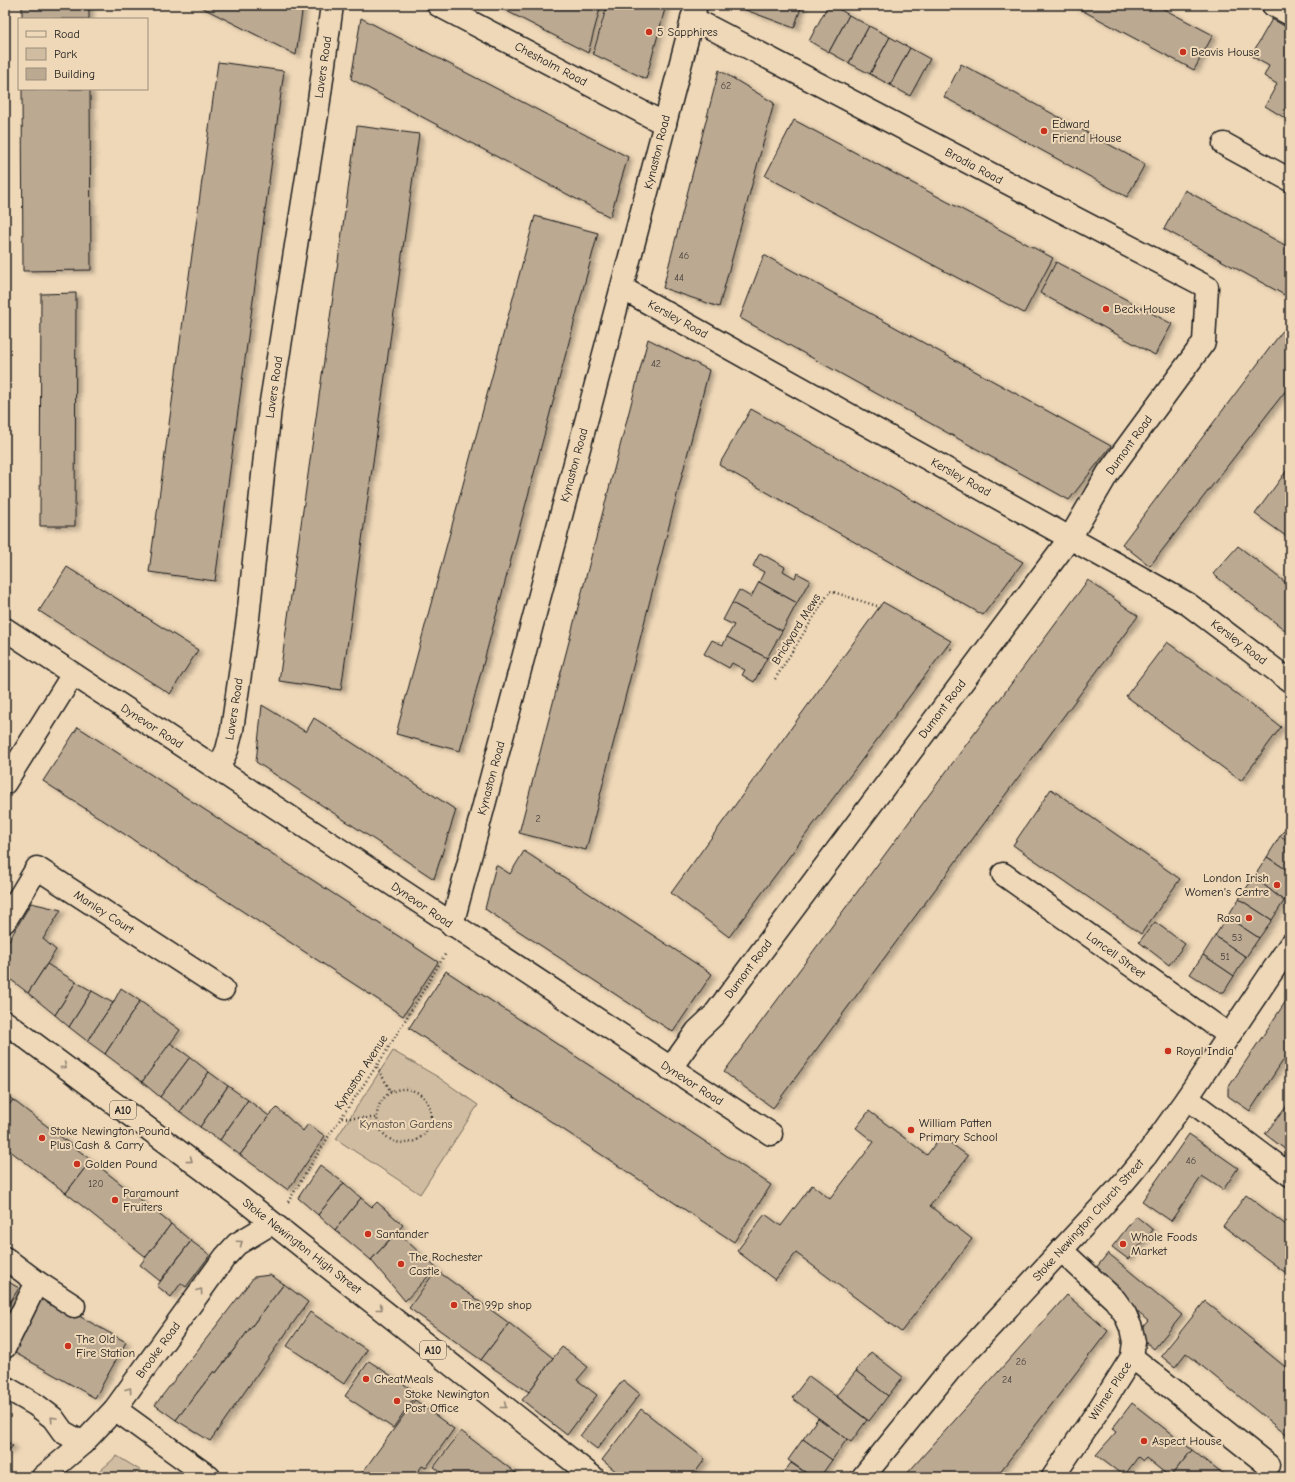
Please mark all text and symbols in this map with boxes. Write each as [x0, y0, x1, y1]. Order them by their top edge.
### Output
legend [18, 18, 148, 90]
place label: 5 Sapphires [657, 25, 718, 39]
text: Road [54, 27, 80, 41]
marker: 5 Sapphires [644, 27, 654, 37]
street label: Lavers Road [312, 35, 334, 99]
street label: Chesholm Road [512, 39, 590, 89]
place label: Beavis House [1191, 45, 1260, 59]
text: Park [54, 47, 77, 61]
marker: Beavis House [1178, 47, 1188, 57]
text: Building [54, 67, 95, 81]
house number: 62 [721, 80, 731, 92]
street label: Kynaston Road [641, 113, 673, 191]
place label: Edward Friend House [1052, 117, 1122, 145]
marker: Edward Friend House [1039, 126, 1049, 136]
street label: Brodia Road [943, 145, 1005, 187]
house number: 46 [679, 250, 689, 262]
house number: 44 [674, 272, 684, 284]
street label: Kersley Road [646, 297, 710, 341]
place label: Beck House [1114, 302, 1175, 316]
marker: Beck House [1101, 304, 1111, 314]
street label: Lavers Road [263, 355, 285, 419]
house number: 42 [651, 358, 661, 370]
street label: Dumont Road [1103, 413, 1155, 477]
street label: Kynaston Road [557, 427, 591, 503]
street label: Kersley Road [929, 455, 993, 499]
street label: Brickyard Mews [769, 591, 823, 667]
street label: Kersley Road [1208, 616, 1270, 668]
street label: Lavers Road [222, 677, 246, 741]
street label: Dumont Road [915, 677, 969, 741]
street label: Dynevor Road [118, 701, 186, 751]
street label: Kynaston Road [474, 740, 508, 816]
house number: 2 [535, 813, 541, 825]
place label: London Irish Women's Centre [1185, 871, 1269, 899]
street label: Dynevor Road [388, 879, 456, 931]
marker: London Irish Women's Centre [1272, 880, 1282, 890]
street label: Manley Court [71, 887, 137, 937]
place label: Rasa [1217, 911, 1241, 925]
marker: Rasa [1244, 913, 1254, 923]
street label: Lancell Street [1084, 929, 1149, 981]
house number: 53 [1232, 932, 1242, 944]
street label: Dumont Road [721, 937, 775, 1001]
house number: 51 [1220, 951, 1230, 963]
street label: Kynaston Avenue [332, 1032, 390, 1112]
place label: Royal India [1176, 1044, 1234, 1058]
marker: Royal India [1163, 1046, 1173, 1056]
street label: Dynevor Road [658, 1058, 726, 1108]
one-way arrow [59, 1061, 66, 1068]
road number: A10 [110, 1101, 136, 1119]
place label: William Patten Primary School [919, 1116, 998, 1144]
park label: Kynaston Gardens [359, 1117, 453, 1131]
place label: Stoke Newington Pound Plus Cash & Carry [50, 1124, 170, 1152]
marker: William Patten Primary School [906, 1125, 916, 1135]
marker: Stoke Newington Pound Plus Cash & Carry [37, 1133, 47, 1143]
one-way arrow [186, 1155, 193, 1162]
house number: 46 [1186, 1155, 1196, 1167]
street label: Stoke Newington Church Street [1030, 1156, 1147, 1284]
place label: Golden Pound [85, 1157, 157, 1171]
marker: Golden Pound [72, 1159, 82, 1169]
house number: 120 [88, 1178, 104, 1190]
place label: Paramount Fruiters [123, 1186, 179, 1214]
marker: Paramount Fruiters [110, 1195, 120, 1205]
street label: Stoke Newington High Street [240, 1195, 365, 1297]
place label: Santander [376, 1227, 429, 1241]
marker: Santander [363, 1229, 373, 1239]
place label: Whole Foods Market [1131, 1230, 1197, 1258]
marker: Whole Foods Market [1118, 1239, 1128, 1249]
one-way arrow [236, 1241, 243, 1248]
place label: The Rochester Castle [409, 1250, 482, 1278]
marker: The Rochester Castle [396, 1259, 406, 1269]
one-way arrow [195, 1288, 203, 1295]
place label: The 99p shop [462, 1298, 532, 1312]
marker: The 99p shop [449, 1300, 459, 1310]
one-way arrow [375, 1303, 382, 1310]
street label: Brooke Road [133, 1319, 183, 1381]
place label: The Old Fire Station [76, 1332, 135, 1360]
marker: The Old Fire Station [63, 1341, 73, 1351]
road number: A10 [420, 1341, 446, 1359]
house number: 26 [1016, 1356, 1026, 1368]
street label: Wilmer Place [1086, 1359, 1134, 1423]
place label: CheatMeals [374, 1372, 433, 1386]
marker: CheatMeals [361, 1374, 371, 1384]
house number: 24 [1002, 1374, 1012, 1386]
one-way arrow [124, 1387, 132, 1394]
place label: Stoke Newington Post Office [405, 1387, 490, 1415]
marker: Stoke Newington Post Office [392, 1396, 402, 1406]
one-way arrow [499, 1401, 506, 1408]
one-way arrow [50, 1416, 58, 1424]
place label: Aspect House [1152, 1434, 1222, 1448]
marker: Aspect House [1139, 1436, 1149, 1446]

